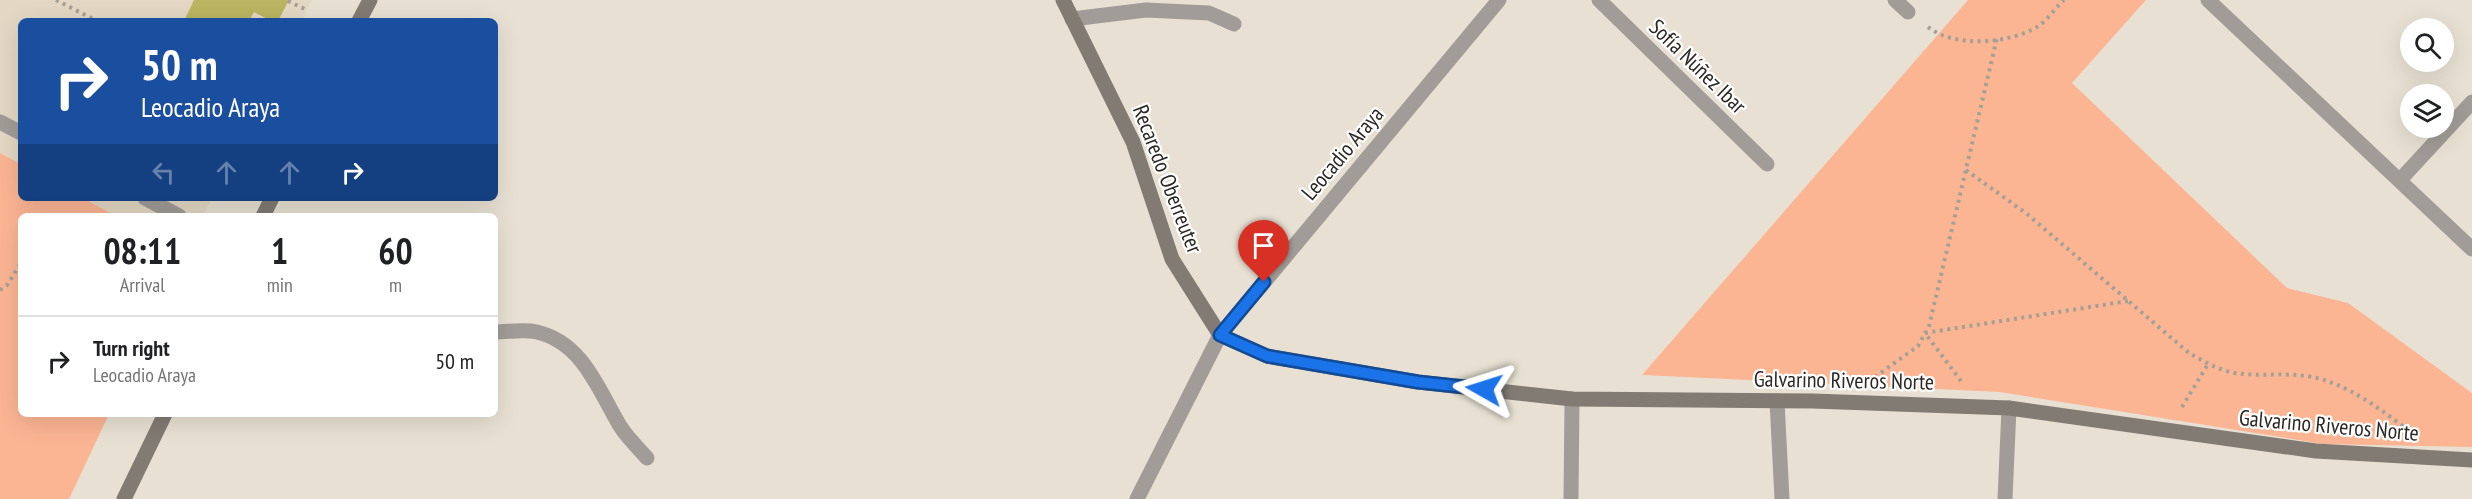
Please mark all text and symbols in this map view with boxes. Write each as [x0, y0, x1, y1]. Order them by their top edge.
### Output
street label: Sofía Núñez Ibar [1644, 13, 1752, 119]
map controls [2400, 18, 2454, 138]
button: search [2400, 18, 2454, 72]
text: 50 m [141, 37, 218, 92]
icon: right [42, 42, 120, 120]
button: layers [2400, 84, 2454, 138]
text: Leocadio Araya [141, 90, 280, 124]
street label: Recaredo Oberreuter [1127, 101, 1209, 257]
street label: Leocadio Araya [1295, 101, 1389, 205]
icon: left [147, 156, 180, 189]
icon: ahead [210, 156, 243, 189]
icon: ahead [273, 156, 306, 189]
icon: right [336, 156, 369, 189]
pin [1238, 220, 1289, 282]
text: 08:11 [103, 227, 181, 274]
text: 1 [271, 227, 288, 274]
text: 60 [378, 227, 413, 274]
icon: arrive [1247, 229, 1280, 262]
text: Arrival [120, 272, 165, 298]
text: min [267, 272, 293, 298]
text: m [389, 272, 402, 298]
text: Turn right [93, 334, 170, 362]
icon: right [42, 345, 75, 378]
text: 50 m [435, 347, 474, 375]
position arrow [1452, 357, 1516, 421]
text: Leocadio Araya [93, 362, 196, 388]
street label: Galvarino Riveros Norte [1754, 364, 1934, 396]
street label: Galvarino Riveros Norte [2238, 403, 2420, 447]

